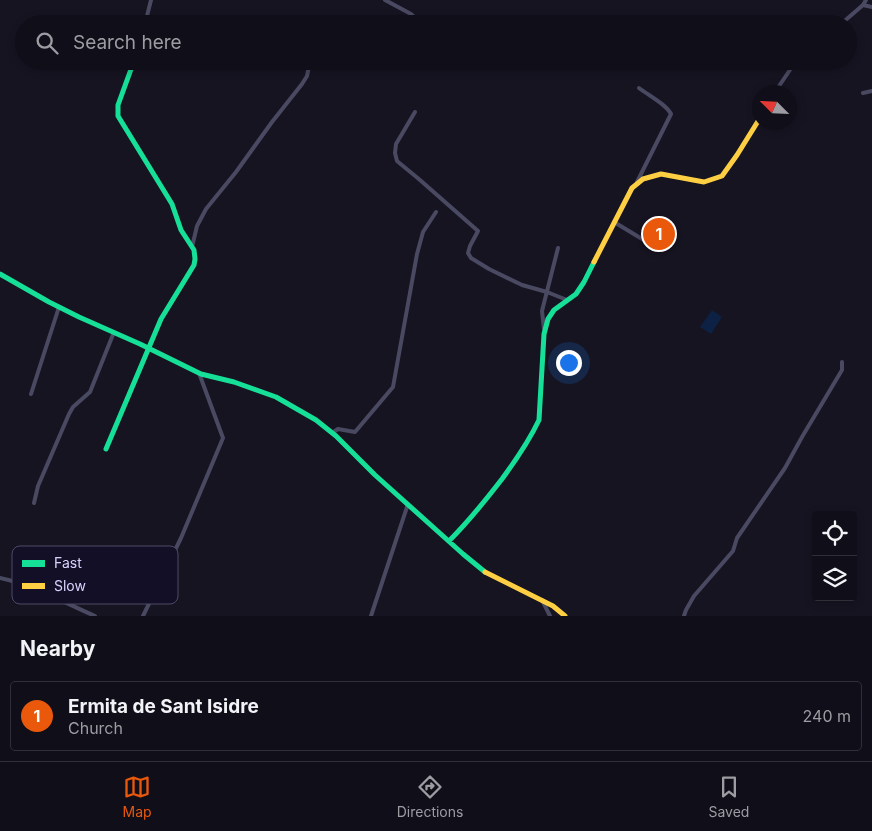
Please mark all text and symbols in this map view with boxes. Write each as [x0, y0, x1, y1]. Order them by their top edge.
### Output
search box [15, 15, 857, 70]
icon: search [33, 29, 61, 57]
text: Search here [73, 31, 182, 54]
north arrow [752, 85, 797, 130]
pin: 1 [643, 215, 675, 253]
your location [556, 350, 582, 376]
map controls [812, 511, 857, 601]
button: locate [812, 511, 857, 556]
legend [12, 546, 178, 604]
text: Fast [54, 554, 82, 571]
button: layers [812, 556, 857, 601]
text: Slow [54, 577, 86, 594]
text: Nearby [20, 636, 95, 661]
text: Ermita de Sant Isidre [68, 695, 259, 718]
text: 1 [34, 706, 40, 726]
text: 240 m [803, 706, 851, 726]
text: Church [68, 718, 123, 738]
tab: Map [123, 773, 152, 820]
tab: Directions [397, 773, 463, 820]
tab: Saved [708, 773, 749, 820]

